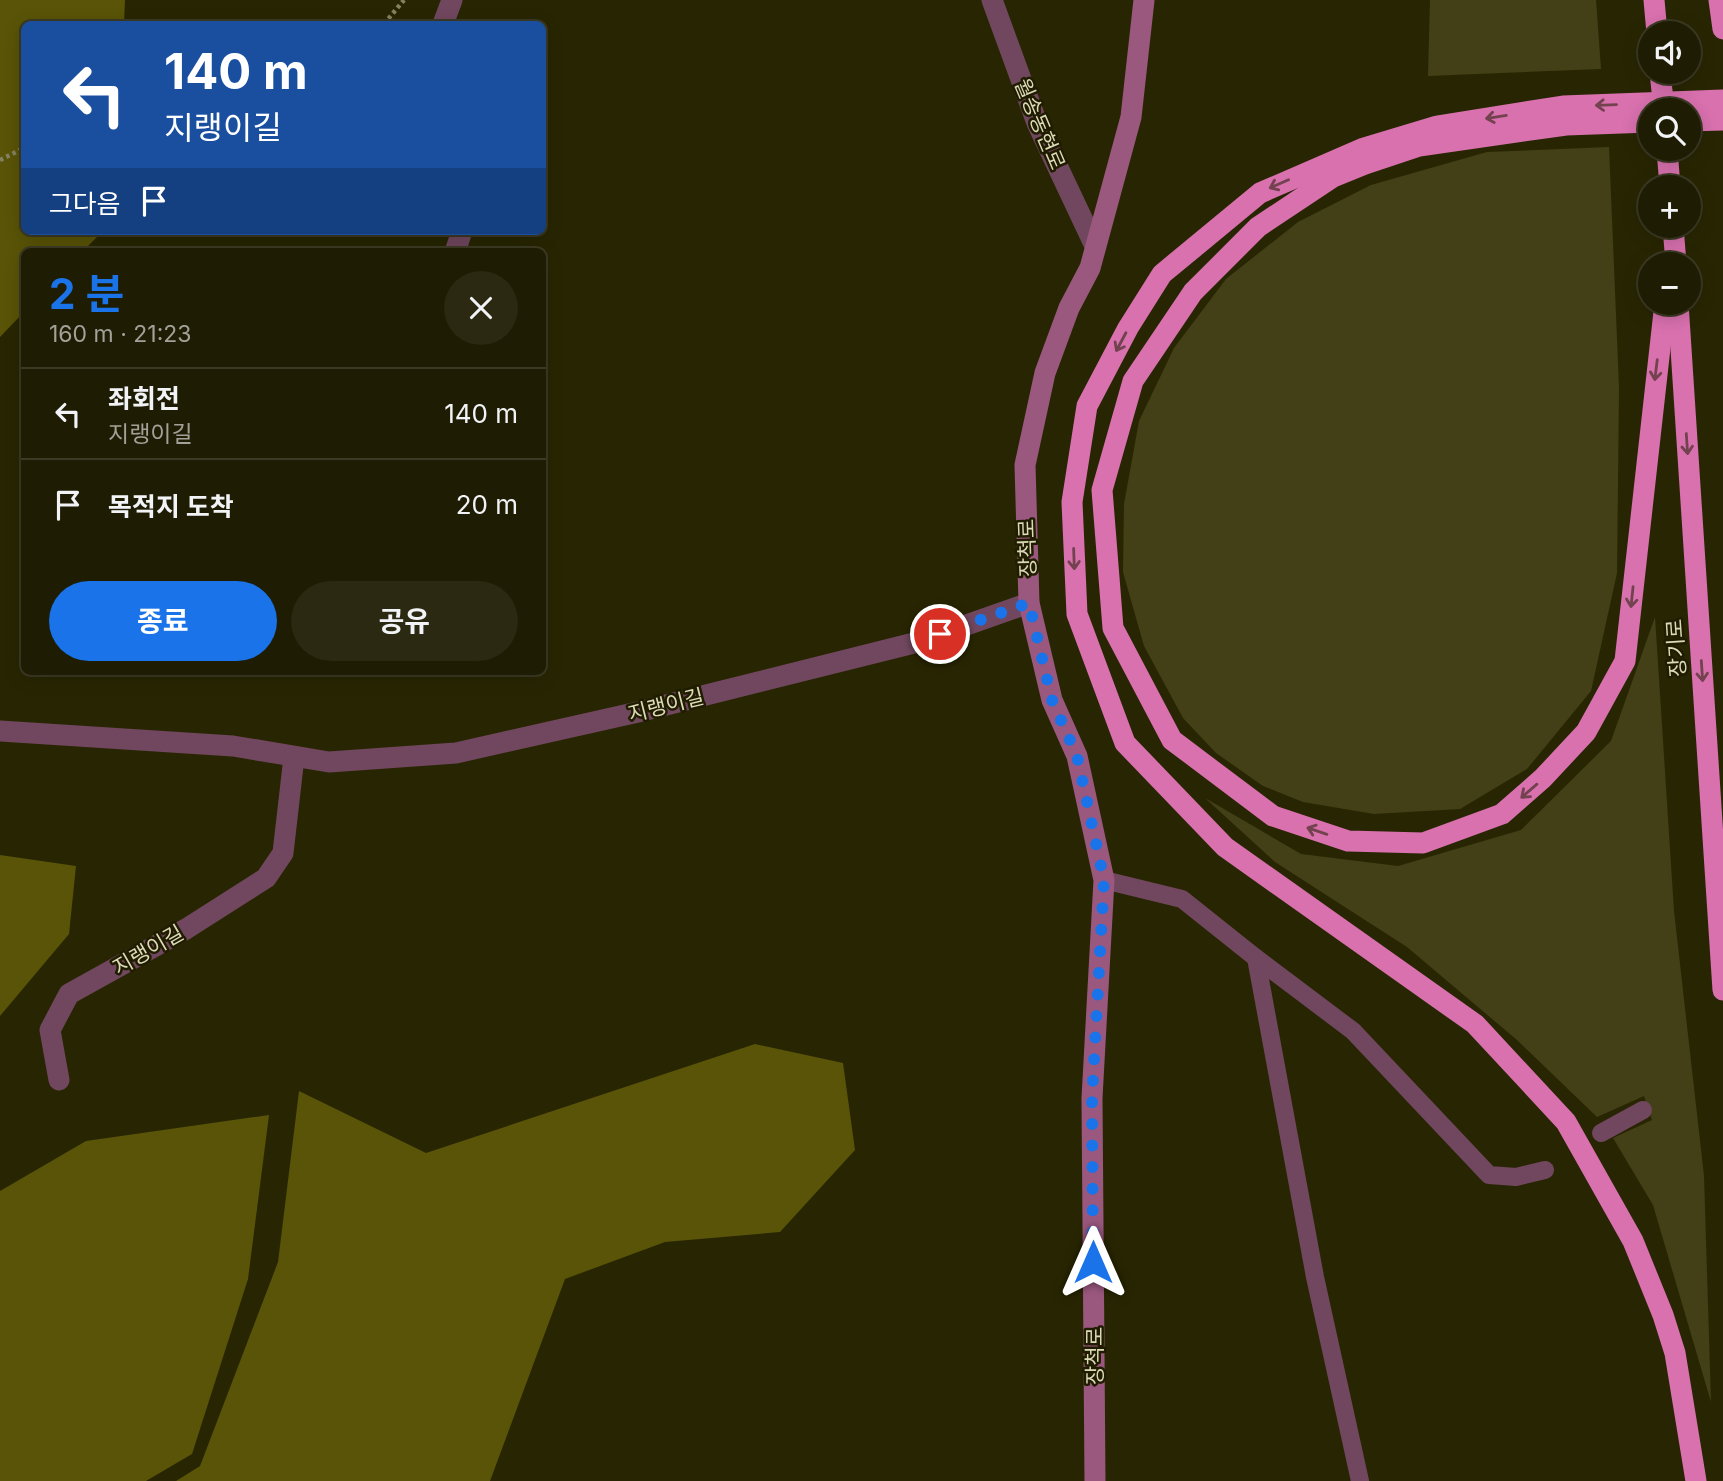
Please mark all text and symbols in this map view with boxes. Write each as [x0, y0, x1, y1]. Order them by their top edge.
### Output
map controls [1638, 21, 1701, 315]
button: sound [1638, 21, 1701, 84]
text: 140 m [164, 42, 308, 101]
icon: left [49, 49, 140, 140]
street label: 월송동현로 [1010, 75, 1070, 173]
one-way arrow [1595, 98, 1618, 111]
button: search [1638, 98, 1701, 161]
text: 지랭이길 [164, 108, 282, 147]
one-way arrow [1485, 111, 1507, 124]
button: + [1638, 175, 1701, 238]
one-way arrow [1269, 178, 1291, 191]
icon: arrive [135, 182, 173, 220]
text: 그다음 [49, 188, 121, 219]
button: − [1638, 252, 1701, 315]
text: 2 분 [49, 268, 124, 319]
button: close [444, 271, 518, 345]
text: 160 m · 21:23 [49, 320, 192, 348]
one-way arrow [1114, 331, 1128, 351]
one-way arrow [1650, 359, 1663, 381]
text: 좌회전 [108, 383, 180, 414]
icon: left [49, 395, 87, 433]
text: 140 m [444, 398, 518, 429]
text: 지랭이길 [108, 420, 193, 448]
one-way arrow [1681, 432, 1694, 455]
icon: arrive [49, 486, 87, 524]
text: 20 m [456, 489, 518, 520]
text: 목적지 도착 [108, 491, 234, 522]
street label: 장척로 [1013, 519, 1041, 577]
one-way arrow [1068, 548, 1081, 571]
button: 종료 [49, 581, 277, 661]
button: 공유 [291, 581, 518, 661]
one-way arrow [1625, 585, 1638, 607]
pin [910, 604, 970, 664]
icon: arrive [921, 615, 959, 653]
street label: 장기로 [1662, 618, 1690, 678]
one-way arrow [1696, 659, 1709, 682]
street label: 지랭이길 [625, 684, 707, 726]
one-way arrow [1520, 783, 1538, 799]
one-way arrow [1307, 823, 1329, 836]
street label: 지랭이길 [108, 920, 188, 980]
position arrow [1056, 1225, 1130, 1299]
street label: 장척로 [1082, 1327, 1107, 1385]

